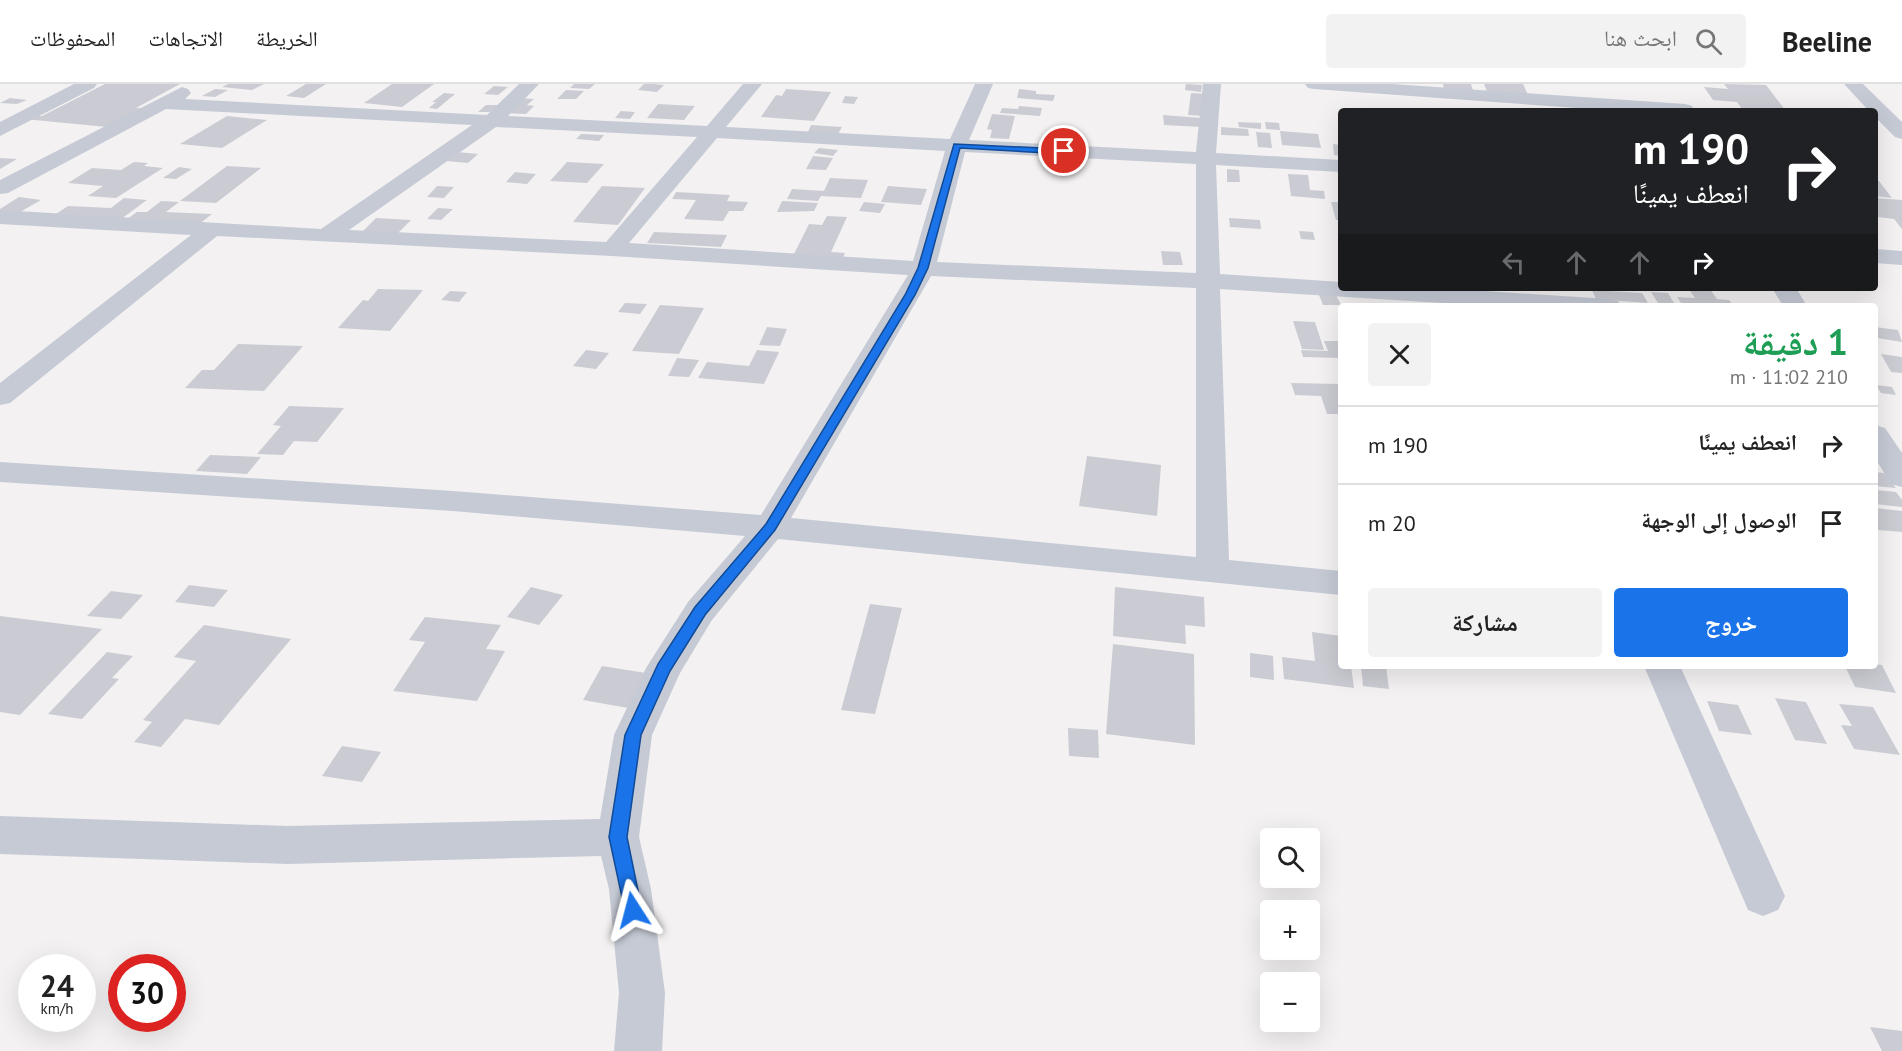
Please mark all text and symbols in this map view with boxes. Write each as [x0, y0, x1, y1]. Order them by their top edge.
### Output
search box [1326, 14, 1746, 68]
text: Beeline [1782, 23, 1872, 60]
text: ابحث هنا [1604, 24, 1677, 52]
text: المحفوظات [30, 25, 115, 52]
text: الاتجاهات [148, 25, 223, 52]
text: الخريطة [256, 25, 318, 52]
icon: search [1692, 25, 1725, 58]
text: 190 m [1633, 121, 1749, 176]
pin [1038, 125, 1089, 176]
icon: right [1770, 132, 1848, 210]
icon: arrive [1047, 134, 1080, 167]
text: انعطف يمينًا [1633, 176, 1749, 210]
icon: left [1497, 246, 1530, 279]
icon: ahead [1560, 246, 1593, 279]
icon: ahead [1623, 246, 1656, 279]
icon: right [1686, 246, 1719, 279]
text: 1 دقيقة [1743, 318, 1848, 365]
button: close [1368, 323, 1431, 386]
text: 210 m · 11:02 [1730, 364, 1848, 390]
text: انعطف يمينًا [1698, 428, 1797, 456]
icon: right [1815, 429, 1848, 462]
text: 190 m [1368, 431, 1428, 459]
text: الوصول إلى الوجهة [1641, 506, 1797, 534]
icon: arrive [1815, 507, 1848, 540]
text: 20 m [1368, 509, 1416, 537]
button: مشاركة [1368, 588, 1602, 657]
button: خروج [1614, 588, 1848, 657]
map controls [1260, 828, 1320, 1032]
button: search [1260, 828, 1320, 888]
position arrow [601, 878, 665, 942]
button: + [1260, 900, 1320, 960]
speed limit sign: 30 [108, 954, 186, 1032]
text: 24 [40, 966, 74, 1005]
button: − [1260, 972, 1320, 1032]
text: km/h [41, 999, 73, 1018]

